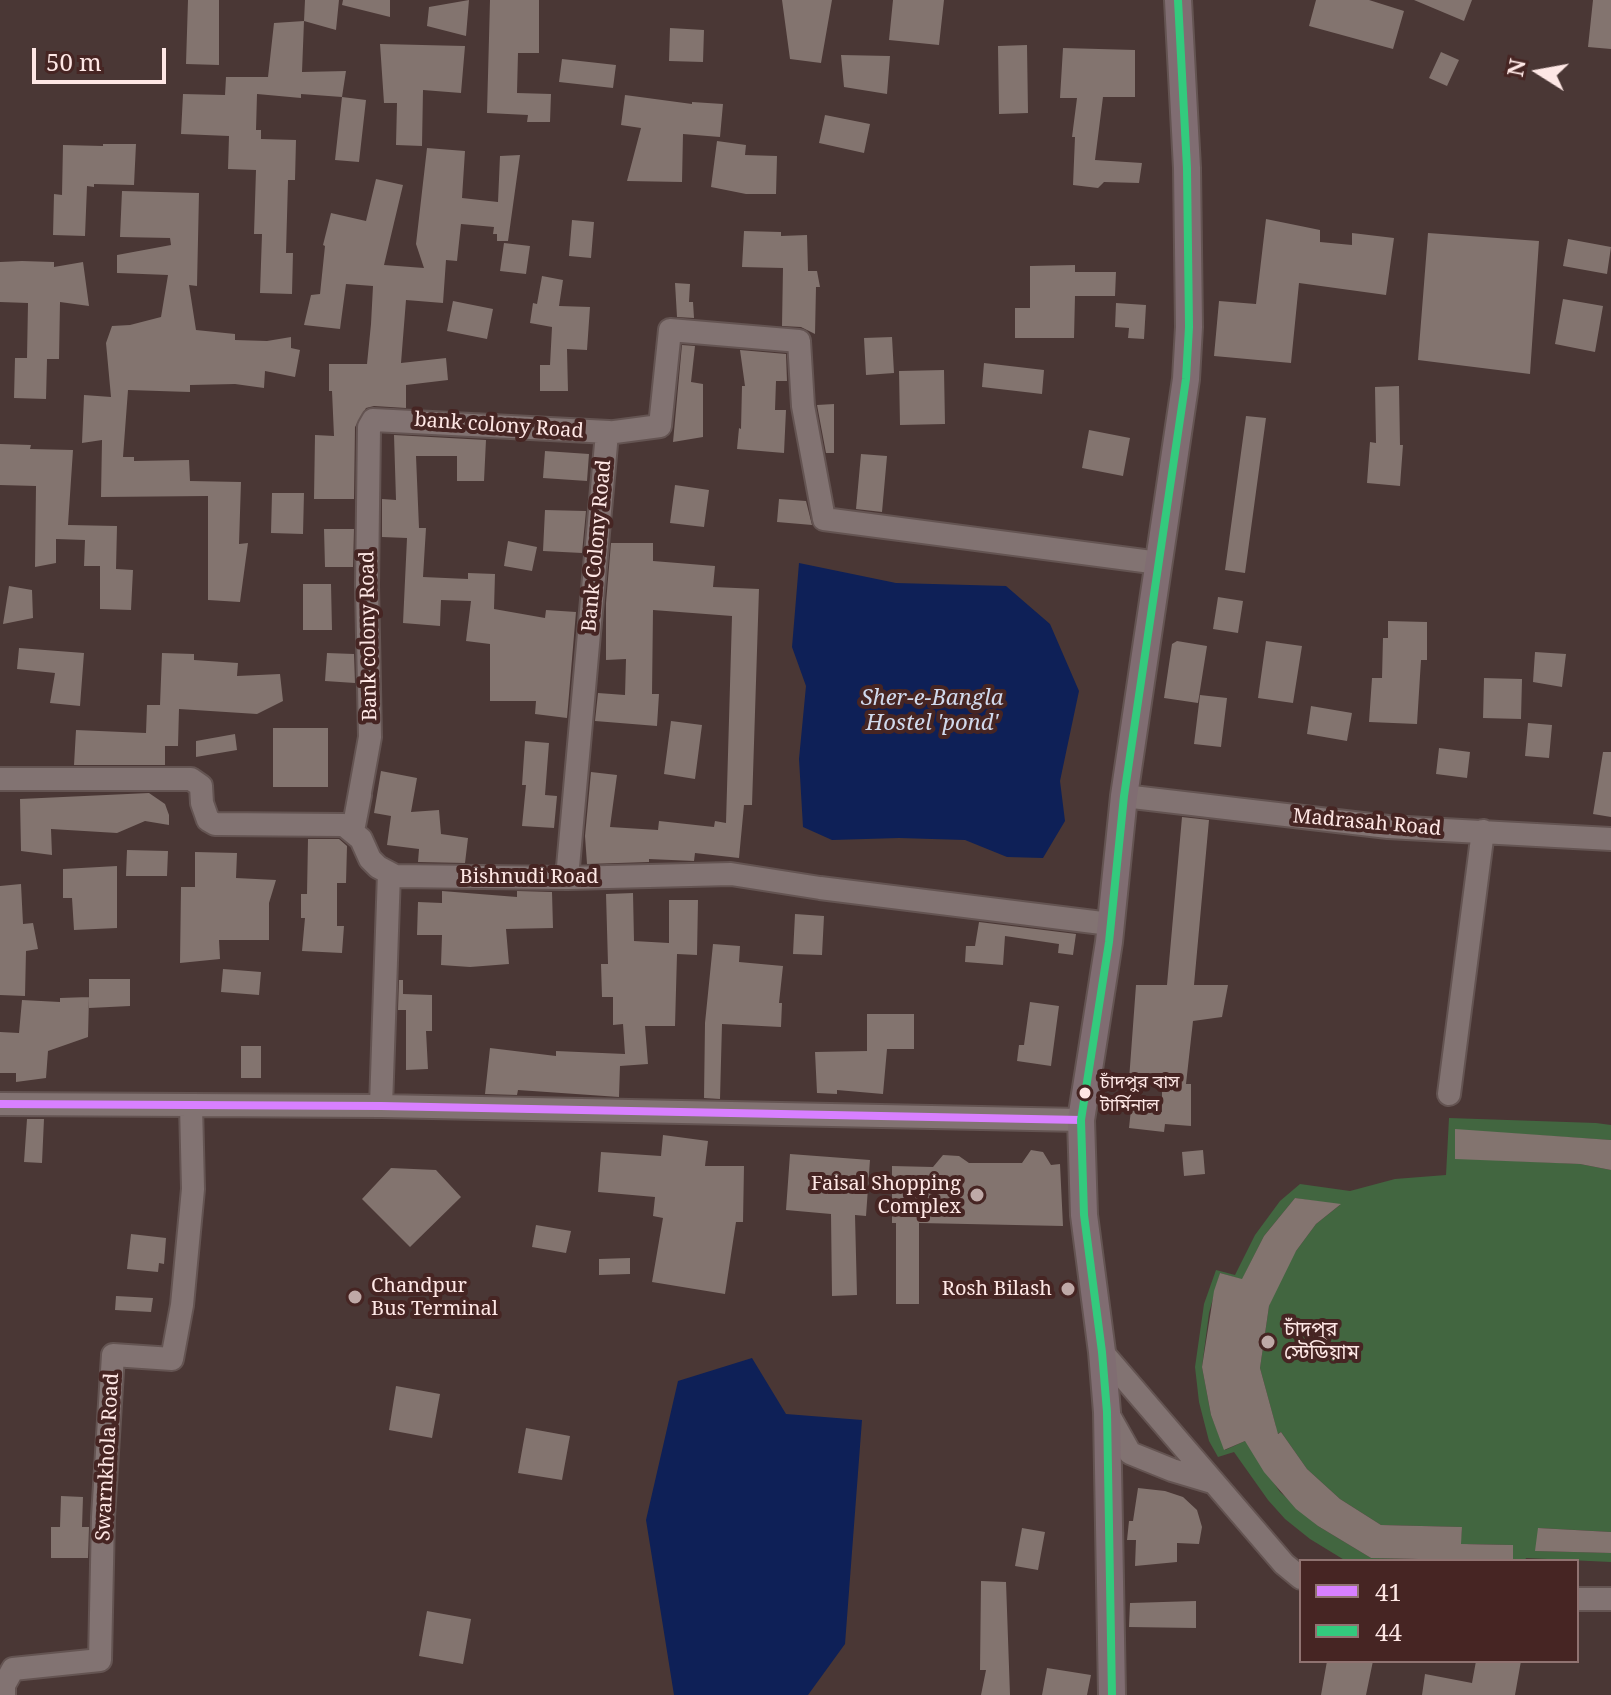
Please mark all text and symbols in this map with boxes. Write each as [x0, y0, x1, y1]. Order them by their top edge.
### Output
scale bar [36, 32, 170, 82]
north arrow [1499, 32, 1579, 112]
text: 50 m [46, 45, 102, 78]
text: N [1499, 56, 1532, 79]
street label: bank colony Road [414, 408, 584, 444]
street label: Bank Colony Road [578, 459, 616, 633]
street label: Bank colony Road [356, 551, 382, 721]
water label: Sher-e-Bangla Hostel 'pond' [861, 686, 1003, 738]
street label: Madrasah Road [1292, 805, 1442, 841]
street label: Bishnudi Road [460, 865, 598, 889]
place label: চাঁদপুর বাস টার্মিনাল [1100, 1072, 1179, 1114]
marker: চাঁদপুর বাস টার্মিনাল [1077, 1085, 1093, 1101]
place label: Faisal Shopping Complex [811, 1172, 961, 1219]
marker: Faisal Shopping Complex [968, 1186, 986, 1204]
place label: Chandpur Bus Terminal [371, 1274, 498, 1321]
place label: Rosh Bilash [942, 1277, 1052, 1301]
marker: Rosh Bilash [1059, 1280, 1077, 1298]
marker: Chandpur Bus Terminal [346, 1288, 364, 1306]
place label: চাঁদপুর স্টেডিয়াম [1284, 1318, 1359, 1365]
marker: চাঁদপুর স্টেডিয়াম [1259, 1333, 1277, 1351]
street label: Swarnkhola Road [92, 1372, 124, 1542]
legend [1299, 1559, 1579, 1663]
text: 41 [1375, 1575, 1402, 1608]
text: 44 [1375, 1615, 1402, 1648]

